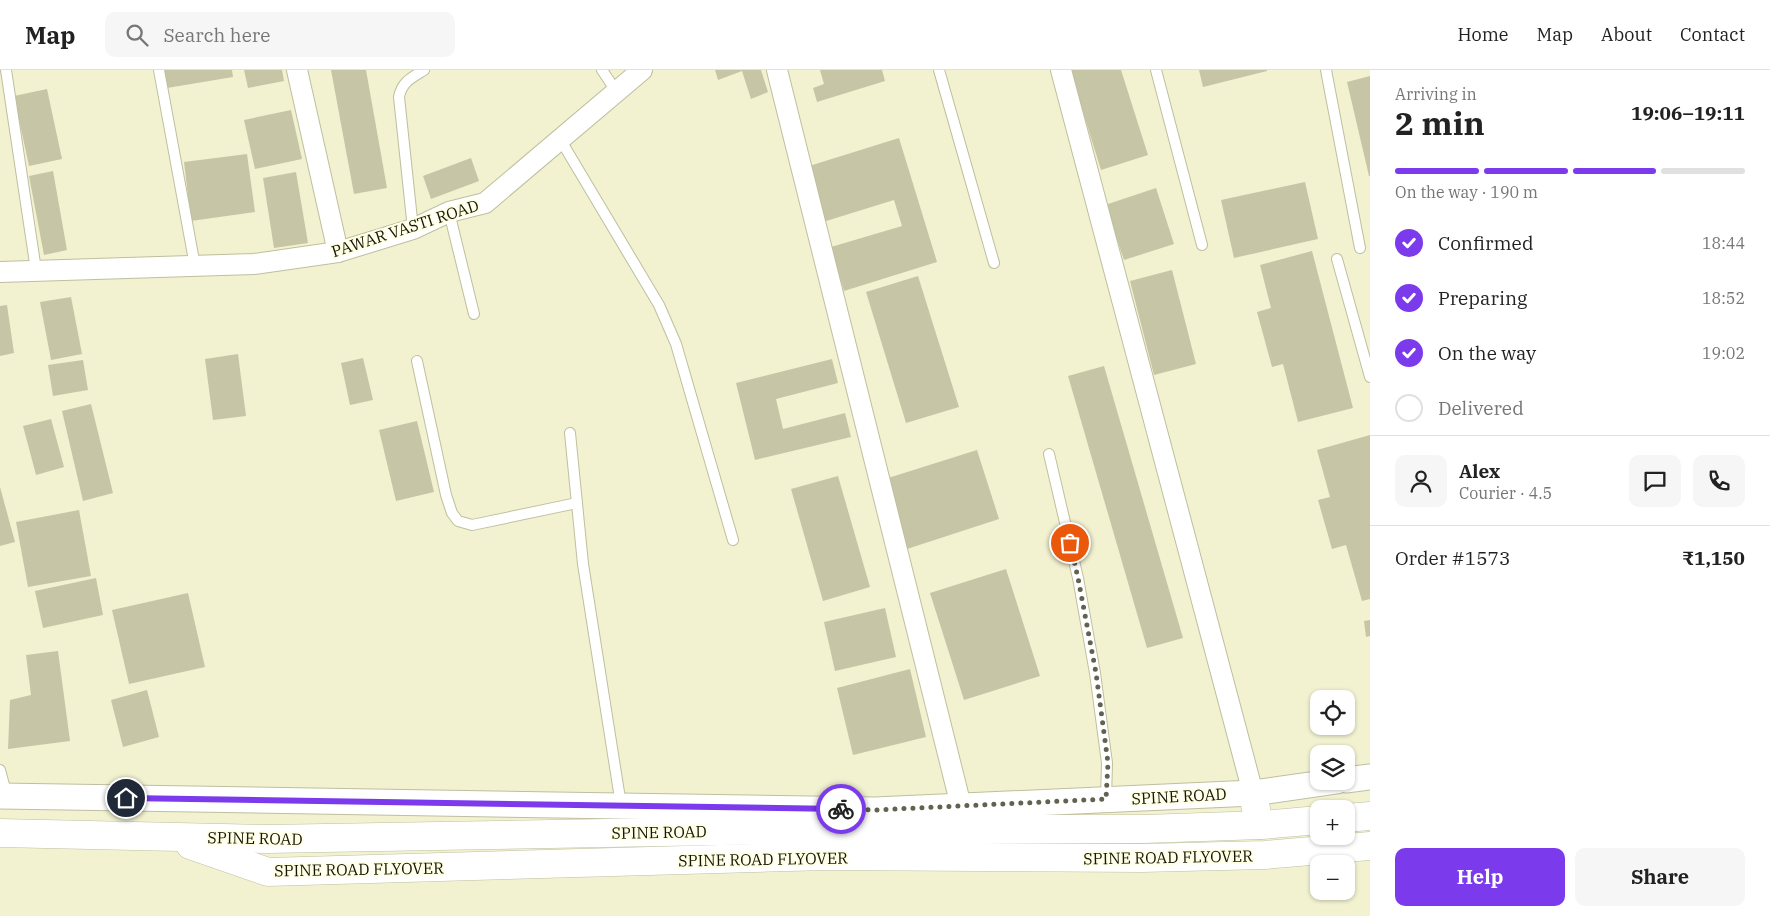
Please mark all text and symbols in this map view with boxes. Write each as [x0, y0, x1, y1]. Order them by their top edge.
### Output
search box [105, 12, 455, 57]
text: Map [25, 19, 75, 51]
icon: search [123, 21, 151, 49]
text: Search here [163, 23, 270, 47]
text: Home [1457, 23, 1509, 46]
text: Map [1537, 23, 1573, 46]
text: About [1601, 23, 1652, 46]
text: Contact [1680, 23, 1745, 46]
text: Arriving in [1395, 84, 1477, 104]
text: 19:06–19:11 [1631, 101, 1745, 125]
text: 2 min [1395, 102, 1485, 144]
text: On the way · 190 m [1395, 182, 1538, 202]
street label: PAWAR VASTI ROAD [329, 195, 481, 261]
icon: check [1395, 229, 1423, 257]
text: Confirmed [1438, 231, 1533, 255]
text: 18:44 [1702, 233, 1745, 253]
icon: check [1395, 284, 1423, 312]
text: Preparing [1438, 286, 1527, 310]
text: 18:52 [1702, 288, 1745, 308]
icon: check [1395, 339, 1423, 367]
text: On the way [1438, 341, 1536, 365]
text: 19:02 [1702, 343, 1745, 363]
text: Delivered [1438, 396, 1524, 420]
button: person [1395, 455, 1447, 507]
button: chat [1629, 455, 1681, 507]
button: phone [1693, 455, 1745, 507]
text: Alex [1459, 459, 1500, 483]
text: Courier · 4.5 [1459, 483, 1552, 503]
pin [1049, 522, 1091, 564]
icon: bag [1056, 529, 1084, 557]
text: Order #1573 [1395, 546, 1510, 570]
text: ₹1,150 [1682, 546, 1745, 570]
map controls [1310, 690, 1355, 900]
button: locate [1310, 690, 1355, 735]
button: layers [1310, 745, 1355, 790]
pin [105, 777, 147, 819]
icon: home [112, 784, 140, 812]
courier [816, 784, 866, 834]
street label: SPINE ROAD [1131, 784, 1227, 808]
icon: bike [827, 795, 855, 823]
button: + [1310, 800, 1355, 845]
street label: SPINE ROAD [611, 821, 707, 843]
street label: SPINE ROAD [207, 827, 303, 849]
street label: SPINE ROAD FLYOVER [1083, 846, 1253, 868]
street label: SPINE ROAD FLYOVER [678, 848, 848, 870]
button: Help [1395, 848, 1565, 906]
button: Share [1575, 848, 1745, 906]
button: − [1310, 855, 1355, 900]
street label: SPINE ROAD FLYOVER [274, 858, 444, 880]

